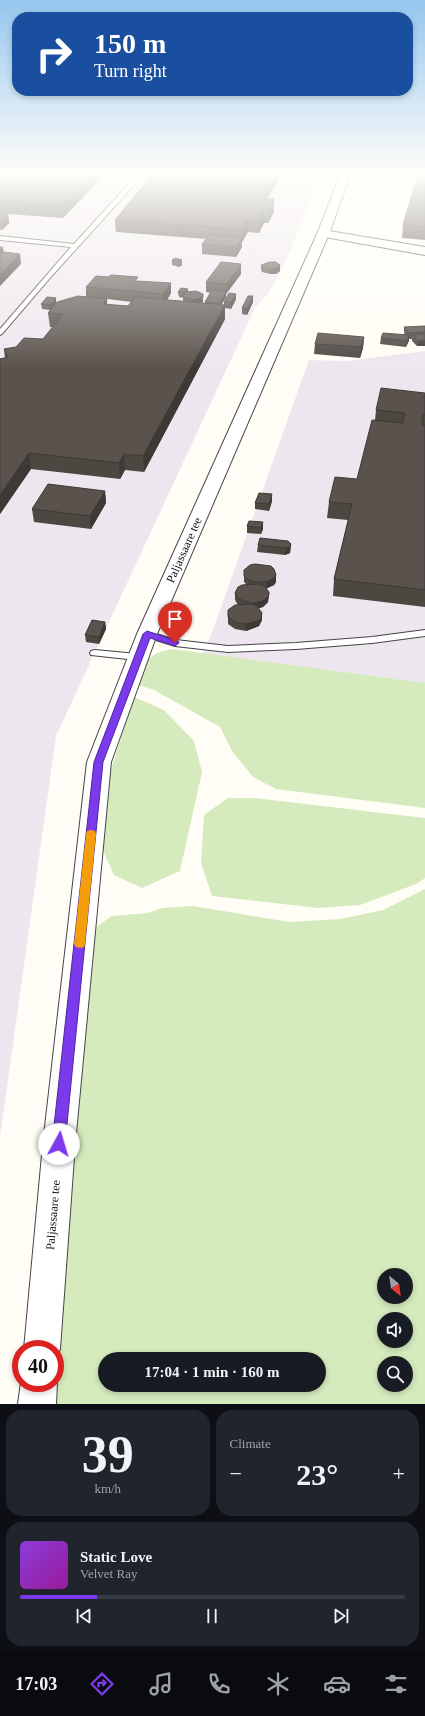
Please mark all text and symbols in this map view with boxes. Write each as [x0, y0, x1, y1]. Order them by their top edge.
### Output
icon: right [28, 28, 80, 80]
text: 150 m [94, 28, 166, 59]
text: Turn right [94, 61, 167, 81]
street label: Paljassaare tee [163, 515, 205, 585]
pin [158, 602, 192, 643]
icon: arrive [164, 608, 186, 630]
position arrow [38, 1123, 80, 1165]
street label: Paljassaare tee [43, 1179, 63, 1251]
north arrow [377, 1268, 413, 1304]
map controls [377, 1268, 413, 1392]
button: sound [377, 1312, 413, 1348]
speed limit sign: 40 [12, 1340, 64, 1392]
button: search [377, 1356, 413, 1392]
text: 17:04 · 1 min · 160 m [145, 1364, 280, 1380]
text: 39 [82, 1426, 134, 1483]
text: Climate [230, 1436, 271, 1451]
text: 23° [296, 1458, 338, 1491]
text: − [230, 1461, 242, 1486]
text: + [393, 1461, 405, 1486]
text: km/h [94, 1481, 121, 1496]
text: Static Love [80, 1549, 152, 1565]
text: Velvet Ray [80, 1566, 137, 1581]
icon: previous [73, 1605, 95, 1627]
icon: pause [201, 1605, 223, 1627]
icon: next [330, 1605, 352, 1627]
icon: directions [88, 1670, 116, 1698]
icon: music [147, 1670, 175, 1698]
icon: phone [205, 1670, 233, 1698]
icon: climate [264, 1670, 292, 1698]
icon: car [323, 1670, 351, 1698]
icon: filters [382, 1670, 410, 1698]
text: 17:03 [15, 1674, 57, 1694]

